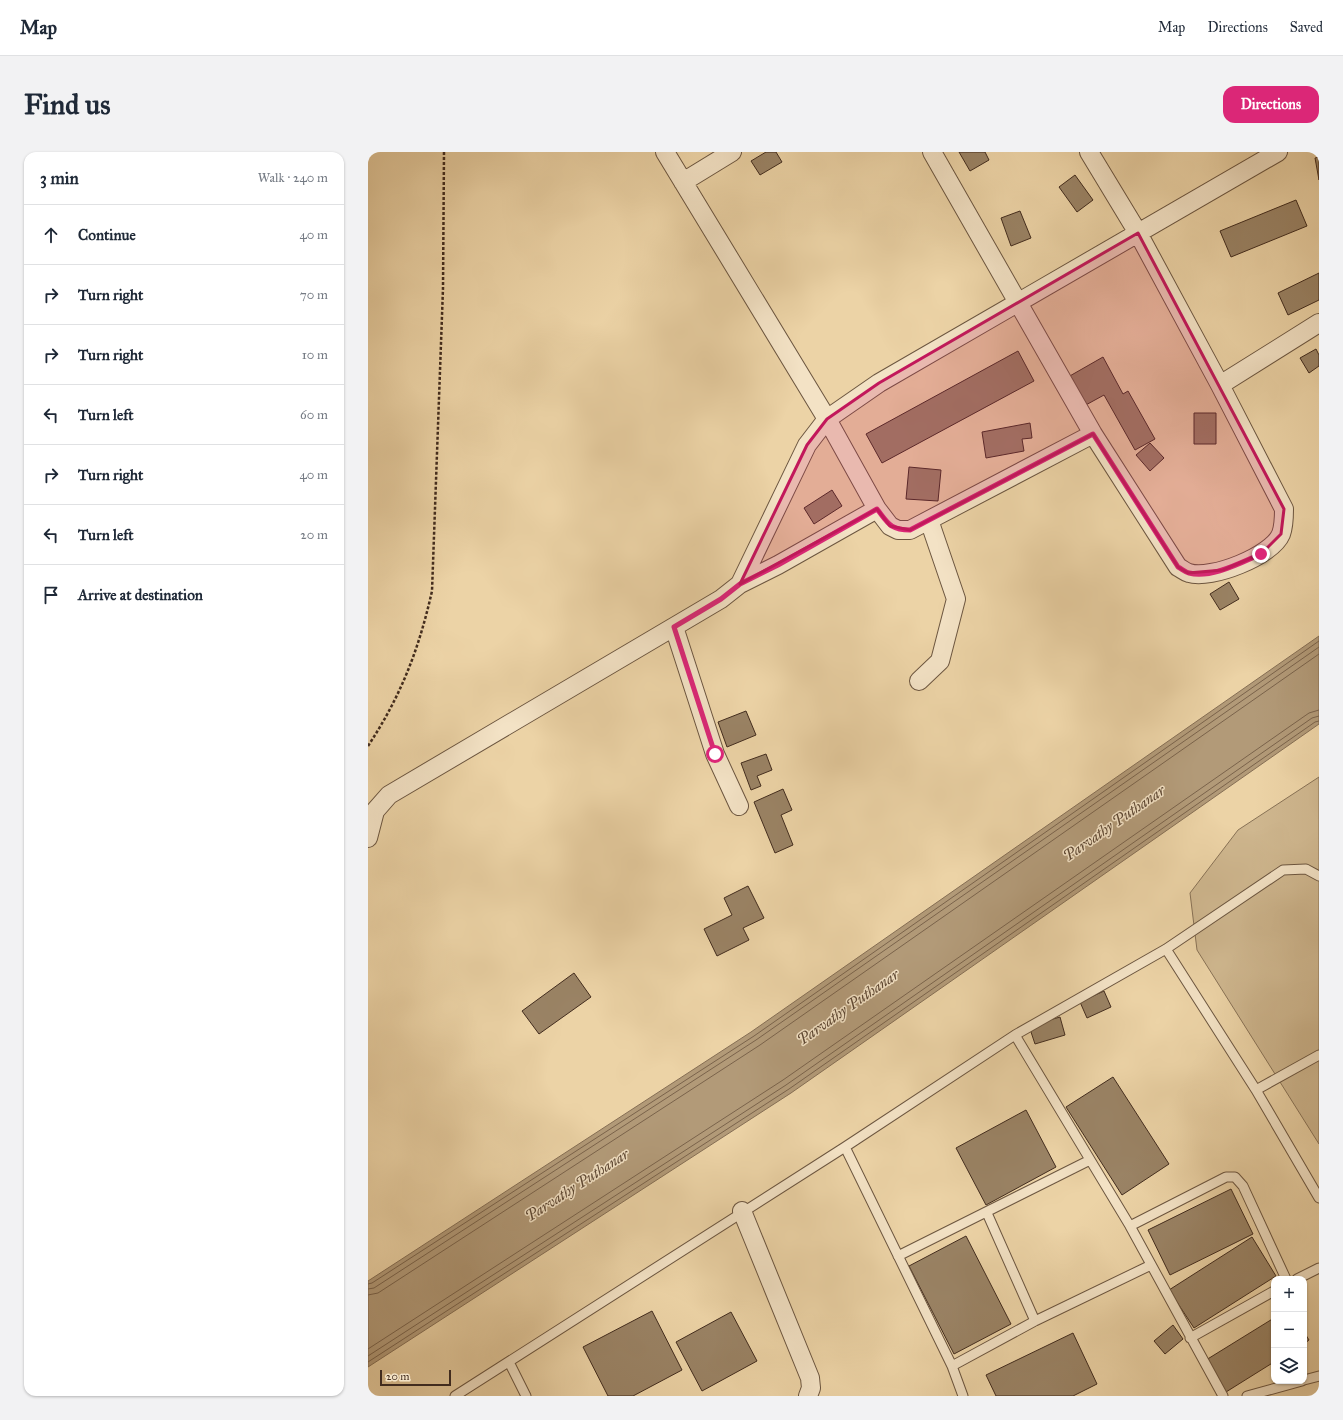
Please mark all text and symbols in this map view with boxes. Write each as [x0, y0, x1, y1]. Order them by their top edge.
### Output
text: Map [20, 16, 57, 39]
text: Map [1158, 19, 1185, 36]
text: Directions [1207, 19, 1268, 36]
text: Saved [1290, 19, 1323, 36]
button: Directions [1223, 86, 1319, 123]
text: Find us [24, 87, 110, 122]
text: 3 min [40, 168, 79, 189]
text: Walk · 240 m [258, 170, 328, 186]
icon: ahead [40, 224, 62, 246]
text: Continue [78, 226, 136, 244]
text: 40 m [299, 227, 328, 243]
icon: right [40, 284, 62, 306]
text: Turn right [78, 286, 143, 304]
text: 70 m [300, 287, 328, 303]
icon: right [40, 344, 62, 366]
text: Turn right [78, 346, 143, 364]
text: 10 m [302, 347, 328, 363]
icon: left [40, 404, 62, 426]
text: Turn left [78, 406, 134, 424]
text: 60 m [300, 407, 328, 423]
icon: right [40, 464, 62, 486]
text: Turn right [78, 466, 143, 484]
text: 40 m [299, 467, 328, 483]
icon: left [40, 524, 62, 546]
text: Turn left [78, 526, 134, 544]
text: 20 m [300, 527, 328, 543]
route end [1252, 545, 1270, 563]
icon: arrive [40, 584, 62, 606]
text: Arrive at destination [78, 586, 203, 604]
route start [706, 745, 724, 763]
water label: Parvathy Puthanar [1060, 781, 1169, 865]
water label: Parvathy Puthanar [794, 965, 903, 1049]
water label: Parvathy Puthanar [522, 1144, 633, 1225]
map controls [1271, 1276, 1307, 1384]
button: + [1271, 1276, 1307, 1312]
button: − [1271, 1312, 1307, 1348]
button: layers [1271, 1348, 1307, 1384]
scale bar [380, 1368, 451, 1387]
text: 20 m [386, 1370, 409, 1383]

